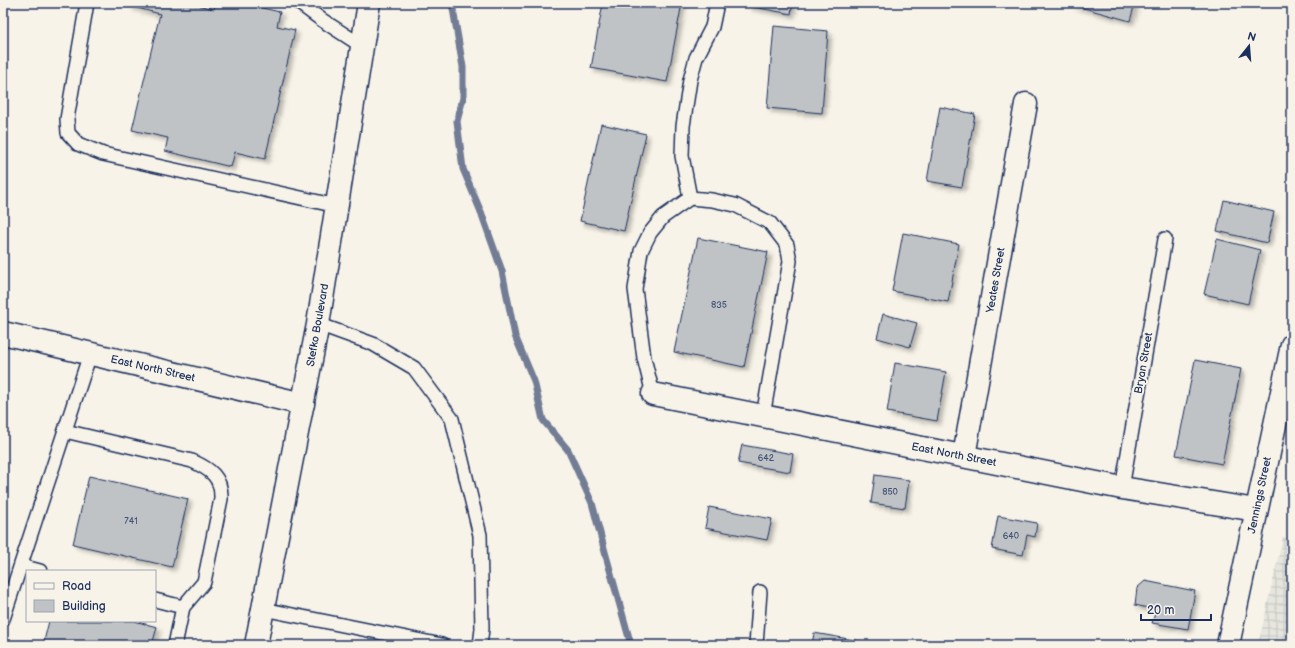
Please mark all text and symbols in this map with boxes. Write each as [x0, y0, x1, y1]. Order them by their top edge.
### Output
north arrow [1229, 26, 1269, 66]
text: N [1246, 29, 1258, 44]
street label: Yeates Street [983, 246, 1008, 315]
street label: Stefko Boulevard [304, 283, 331, 368]
house number: 835 [711, 300, 727, 311]
street label: Bryan Street [1132, 331, 1155, 395]
street label: East North Street [109, 352, 197, 385]
street label: East North Street [910, 440, 998, 469]
house number: 642 [758, 453, 775, 464]
street label: Jennings Street [1245, 455, 1274, 535]
house number: 850 [882, 487, 898, 498]
house number: 741 [124, 516, 138, 527]
house number: 640 [1003, 531, 1019, 542]
legend [26, 570, 156, 622]
text: Road [62, 579, 91, 594]
scale bar [1141, 596, 1211, 622]
text: Building [62, 599, 106, 614]
text: 20 m [1147, 603, 1174, 618]

